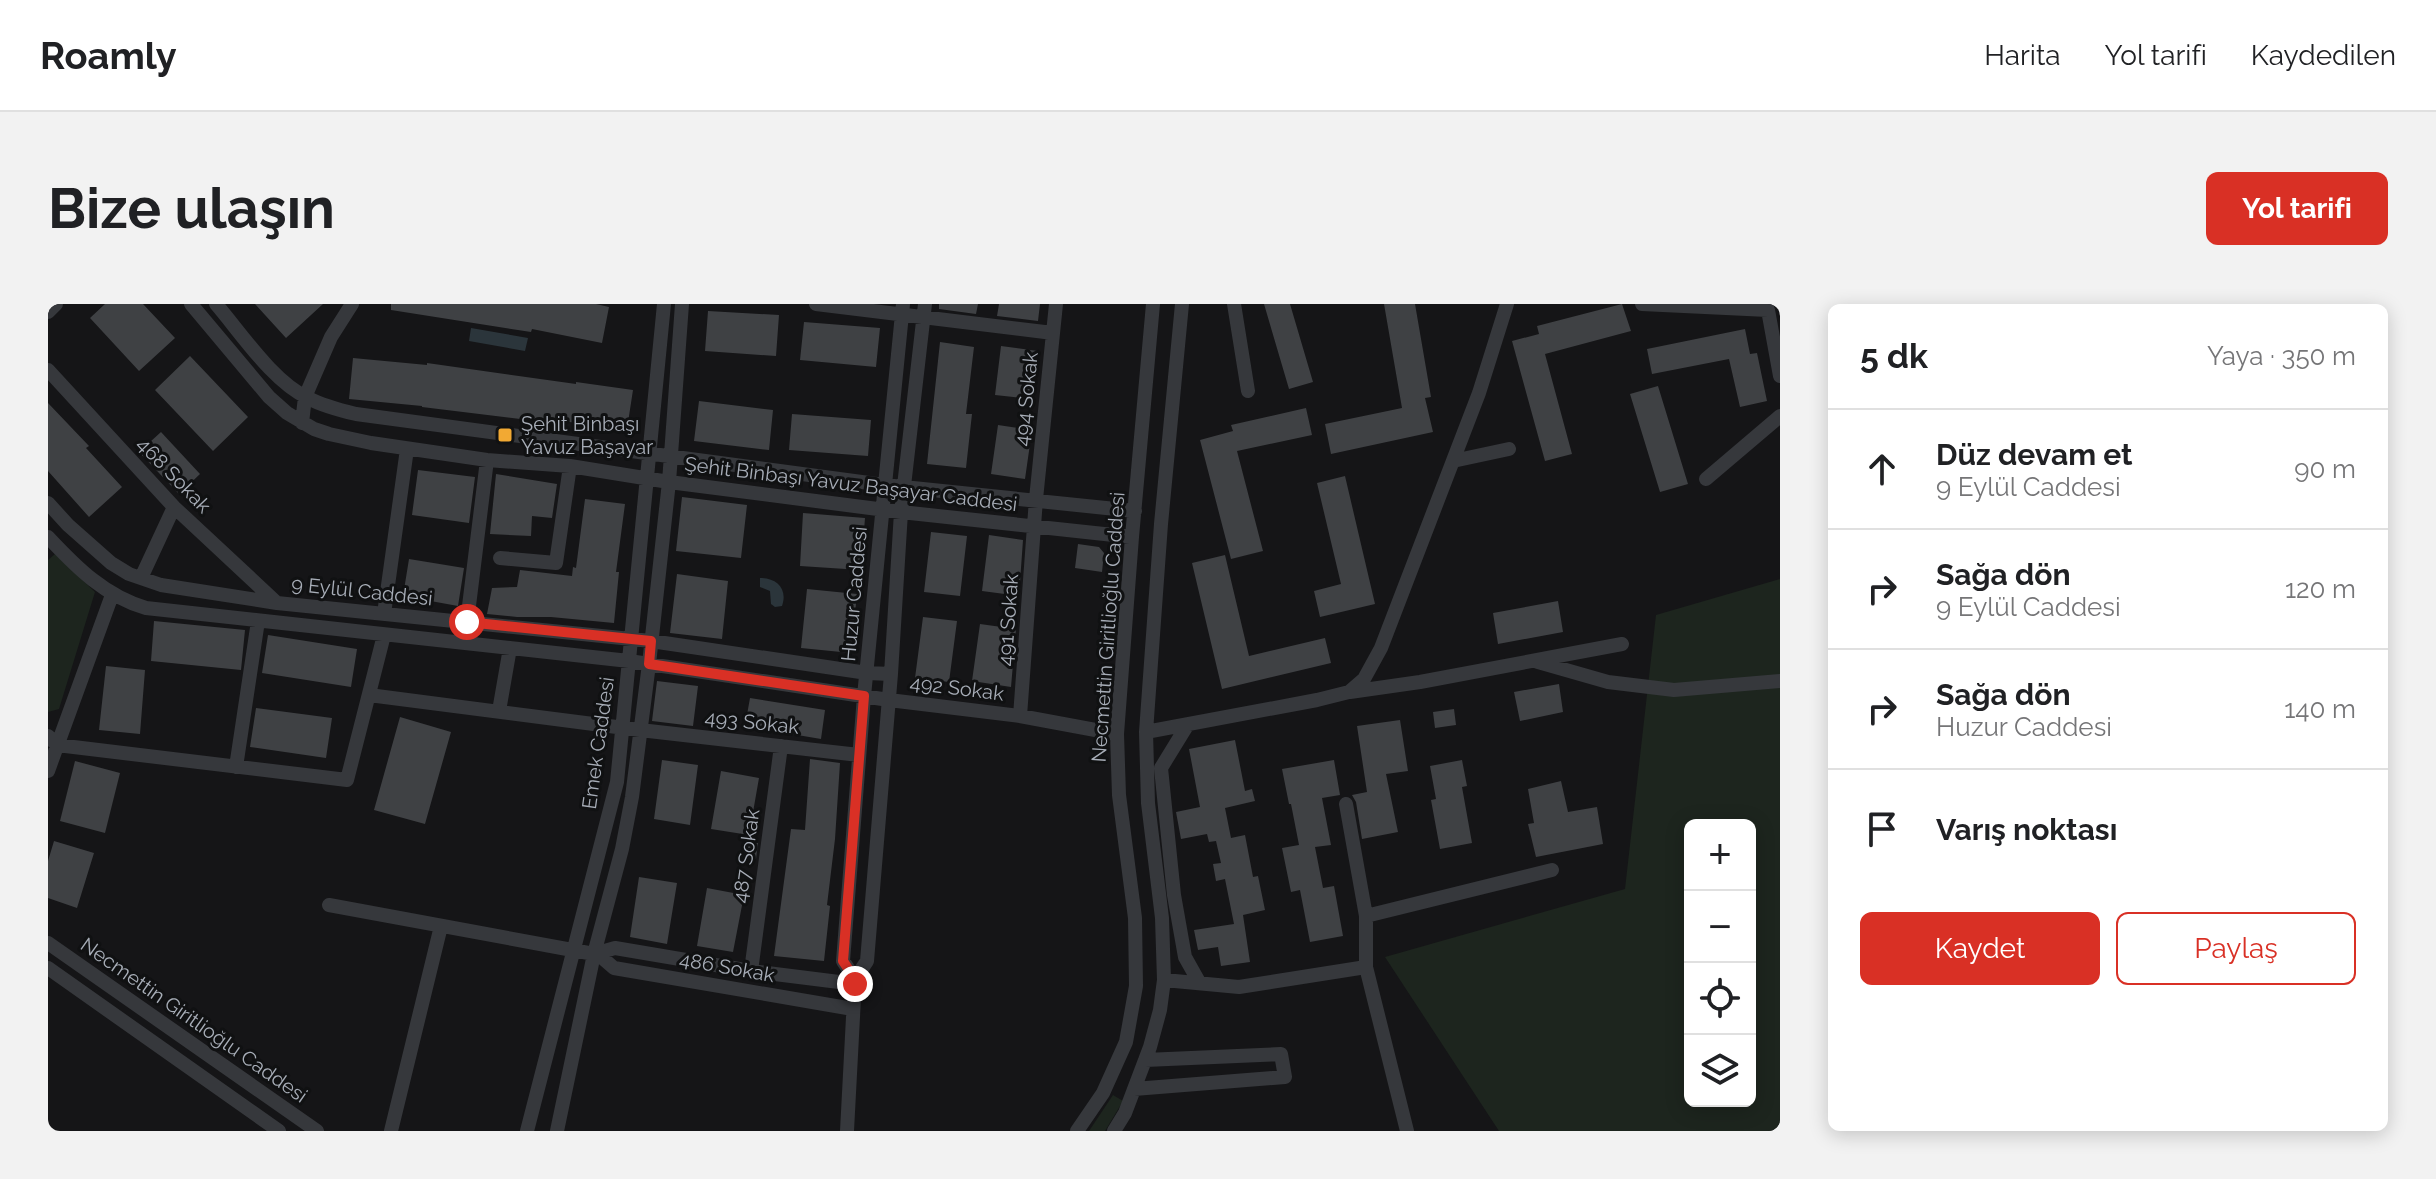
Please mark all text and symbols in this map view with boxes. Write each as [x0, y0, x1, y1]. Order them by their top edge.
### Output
text: Roamly [40, 33, 177, 78]
text: Harita [1984, 39, 2061, 72]
text: Yol tarifi [2105, 39, 2207, 72]
text: Kaydedilen [2251, 39, 2396, 72]
button: Yol tarifi [2206, 172, 2388, 245]
text: Bize ulaşın [48, 175, 335, 241]
text: 5 dk [1860, 336, 1928, 376]
text: Yaya · 350 m [2207, 341, 2356, 371]
street label: 494 Sokak [1009, 350, 1043, 447]
place label: Şehit Binbaşı Yavuz Başayar [521, 412, 653, 459]
marker: Şehit Binbaşı Yavuz Başayar [496, 426, 514, 444]
street label: 468 Sokak [132, 432, 216, 518]
text: Düz devam et [1936, 437, 2133, 472]
icon: ahead [1860, 447, 1904, 491]
street label: Şehit Binbaşı Yavuz Başayar Caddesi [683, 452, 1019, 516]
text: 90 m [2294, 454, 2356, 484]
text: 9 Eylül Caddesi [1936, 472, 2121, 502]
street label: Necmettin Giritlioğlu Caddesi [1087, 491, 1129, 763]
street label: Huzur Caddesi [836, 526, 872, 662]
text: Sağa dön [1936, 557, 2071, 592]
icon: right [1860, 567, 1904, 611]
street label: 9 Eylül Caddesi [290, 572, 434, 610]
street label: 491 Sokak [993, 573, 1023, 667]
text: 120 m [2285, 574, 2356, 604]
text: 9 Eylül Caddesi [1936, 592, 2121, 622]
route start [449, 604, 485, 640]
street label: 492 Sokak [909, 670, 1006, 706]
street label: Emek Caddesi [577, 675, 619, 811]
text: Sağa dön [1936, 677, 2071, 712]
icon: right [1860, 687, 1904, 731]
text: 140 m [2284, 694, 2356, 724]
street label: 493 Sokak [704, 705, 801, 739]
text: Huzur Caddesi [1936, 712, 2112, 742]
street label: 487 Sokak [728, 807, 765, 905]
icon: arrive [1860, 807, 1904, 851]
text: Varış noktası [1936, 812, 2117, 847]
map controls [1684, 819, 1756, 1107]
button: + [1684, 819, 1756, 891]
button: − [1684, 891, 1756, 963]
button: Kaydet [1860, 912, 2100, 985]
button: Paylaş [2116, 912, 2356, 985]
street label: Necmettin Giritlioğlu Caddesi [76, 932, 312, 1108]
street label: 486 Sokak [678, 947, 777, 987]
button: locate [1684, 963, 1756, 1035]
route end [837, 966, 873, 1002]
button: layers [1684, 1035, 1756, 1107]

